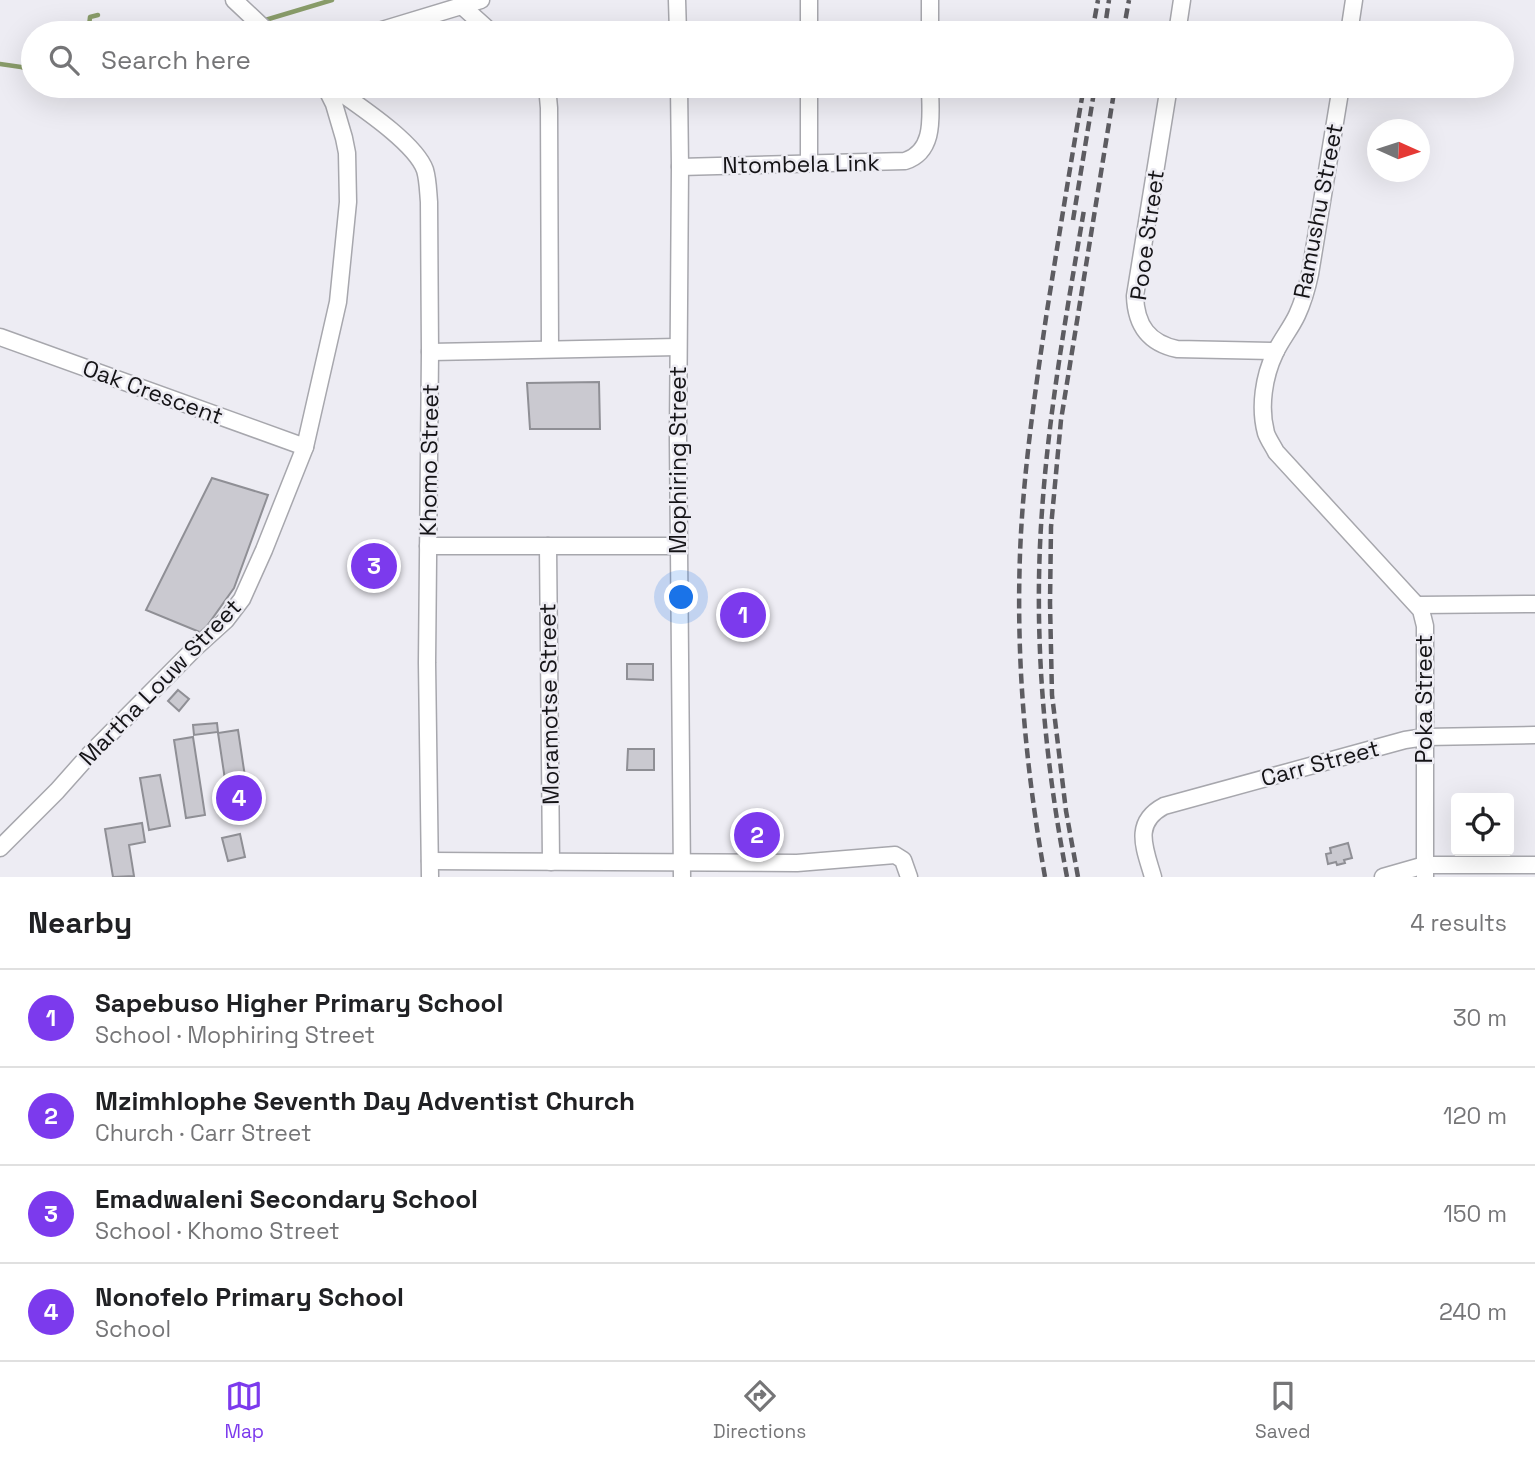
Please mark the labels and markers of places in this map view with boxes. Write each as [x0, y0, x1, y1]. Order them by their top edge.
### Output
pin: 3 [351, 540, 397, 592]
pin: 1 [720, 589, 766, 641]
pin: 4 [216, 772, 262, 824]
pin: 2 [734, 809, 780, 861]

